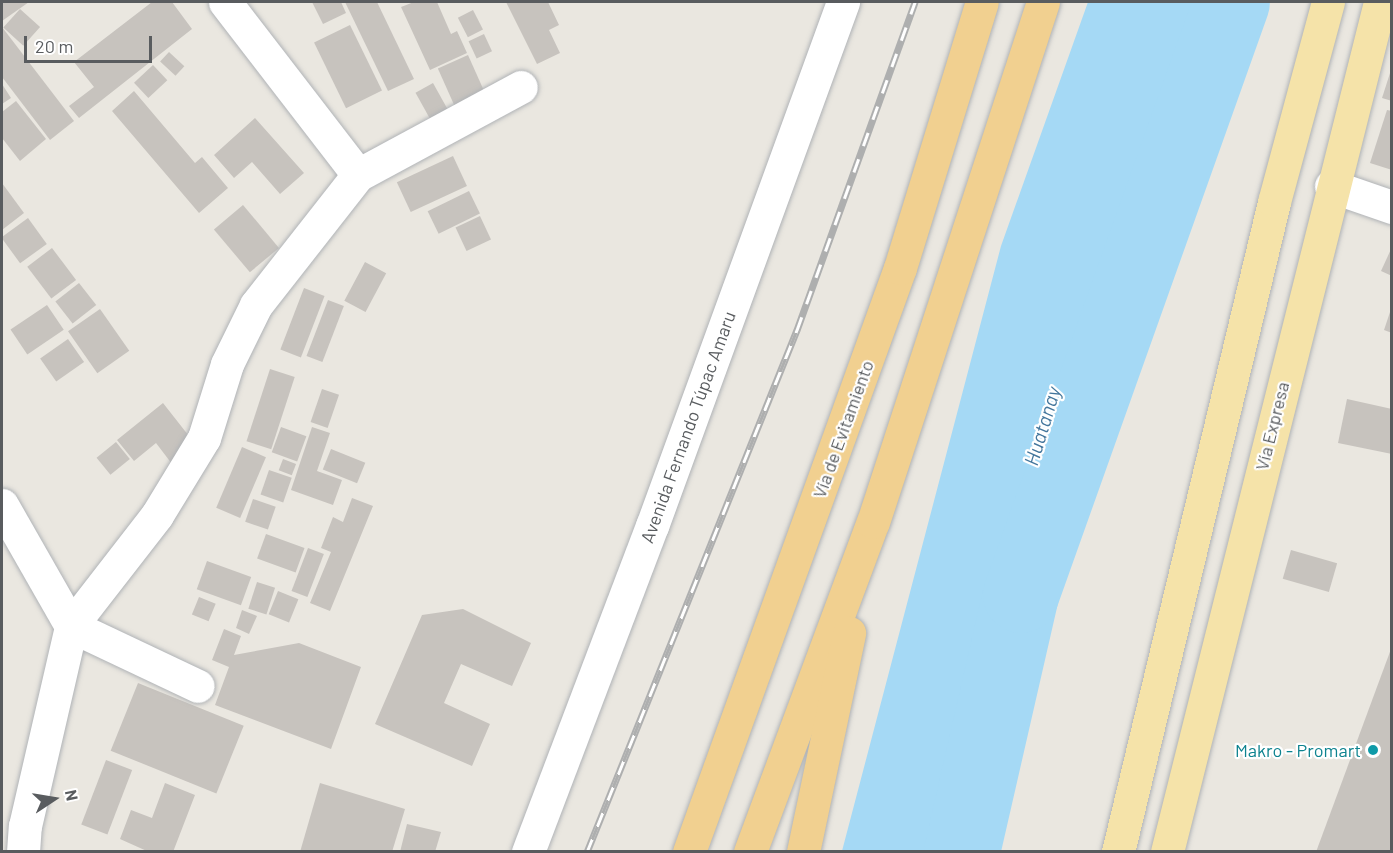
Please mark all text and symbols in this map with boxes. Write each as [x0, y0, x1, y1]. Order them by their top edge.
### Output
scale bar [27, 24, 154, 62]
text: 20 m [35, 35, 73, 57]
street label: Avenida Fernando Túpac Amaru [636, 308, 740, 546]
street label: Vía de Evitamiento [808, 357, 878, 501]
street label: Vía Expresa [1251, 380, 1293, 472]
water label: Huatanay [1019, 384, 1065, 468]
place label: Makro - Promart [1235, 739, 1361, 761]
marker: Makro - Promart [1366, 743, 1380, 757]
north arrow [24, 769, 84, 829]
text: N [62, 788, 82, 802]

